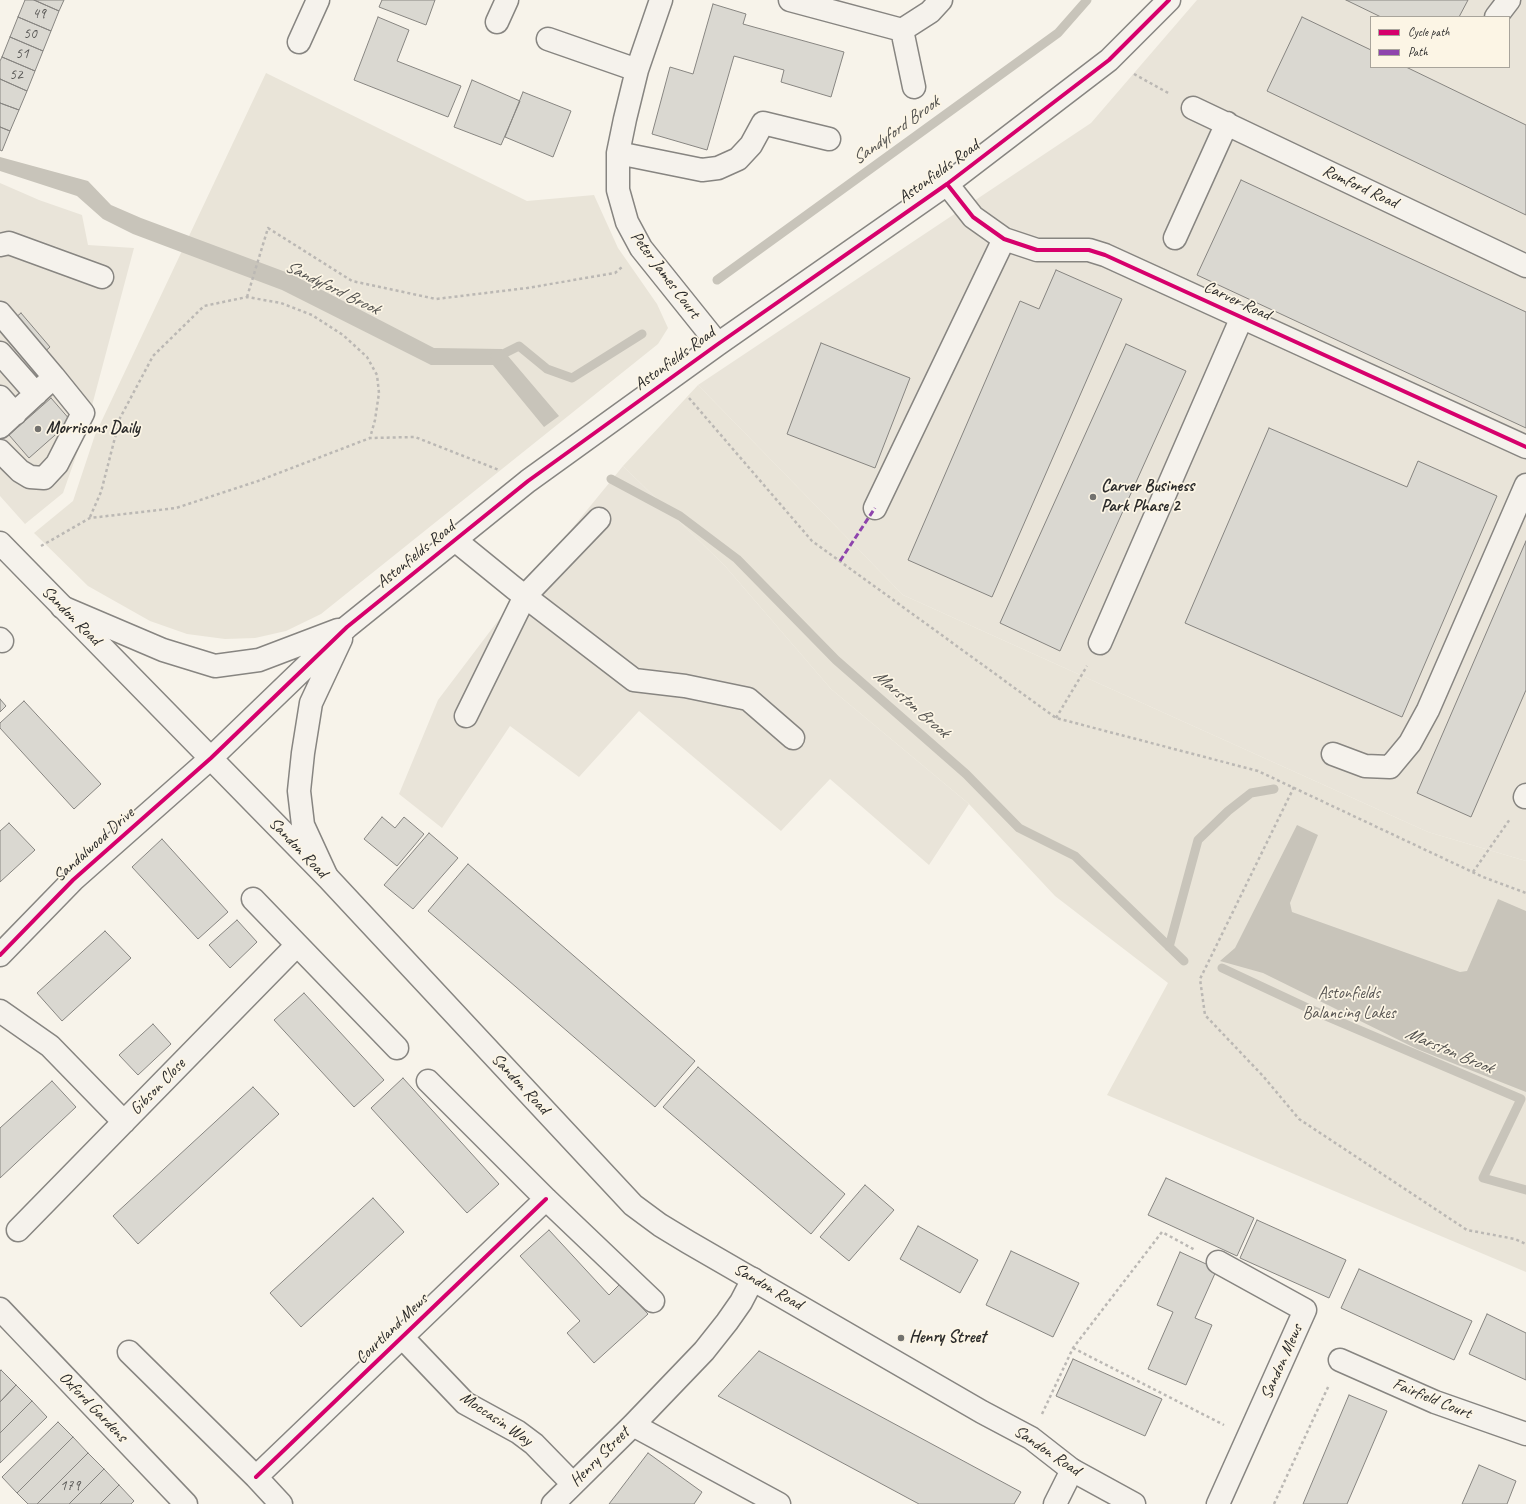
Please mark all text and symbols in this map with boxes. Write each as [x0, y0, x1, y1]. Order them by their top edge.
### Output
house number: 49 [32, 5, 46, 23]
legend [1370, 16, 1510, 68]
text: Cycle path [1408, 24, 1450, 40]
house number: 50 [23, 25, 37, 43]
text: Path [1408, 44, 1428, 60]
house number: 51 [15, 45, 29, 63]
house number: 52 [9, 66, 23, 84]
water label: Sandyford Brook [848, 92, 944, 170]
street label: Astonfields Road [895, 136, 983, 208]
street label: Romford Road [1319, 161, 1401, 213]
street label: Peter James Court [626, 227, 704, 323]
water label: Sandyford Brook [281, 256, 383, 320]
street label: Carver Road [1200, 277, 1274, 325]
street label: Astonfields Road [631, 323, 719, 395]
place label: Morrisons Daily [46, 419, 140, 439]
marker: Morrisons Daily [33, 424, 43, 434]
place label: Carver Business Park Phase 2 [1101, 477, 1194, 517]
marker: Carver Business Park Phase 2 [1088, 492, 1098, 502]
street label: Astonfields Road [373, 517, 459, 593]
street label: Sandon Road [37, 582, 105, 650]
water label: Marston Brook [869, 665, 953, 743]
street label: Sandalwood Drive [49, 803, 139, 887]
street label: Sandon Road [264, 814, 332, 882]
park label: Astonfields Balancing Lakes [1302, 984, 1396, 1024]
water label: Marston Brook [1402, 1023, 1496, 1079]
street label: Sandon Road [487, 1049, 553, 1119]
street label: Gibson Close [126, 1054, 190, 1120]
street label: Sandon Road [730, 1259, 806, 1315]
street label: Courtland Mews [352, 1289, 432, 1369]
street label: Sandon Mews [1256, 1321, 1308, 1403]
place label: Henry Street [909, 1328, 986, 1348]
marker: Henry Street [896, 1333, 906, 1343]
street label: Oxford Gardens [54, 1368, 132, 1446]
street label: Fairfield Court [1390, 1374, 1474, 1424]
street label: Moccasin Way [456, 1387, 536, 1451]
street label: Sandon Road [1010, 1421, 1084, 1481]
street label: Henry Street [566, 1423, 634, 1491]
house number: 179 [60, 1477, 80, 1495]

